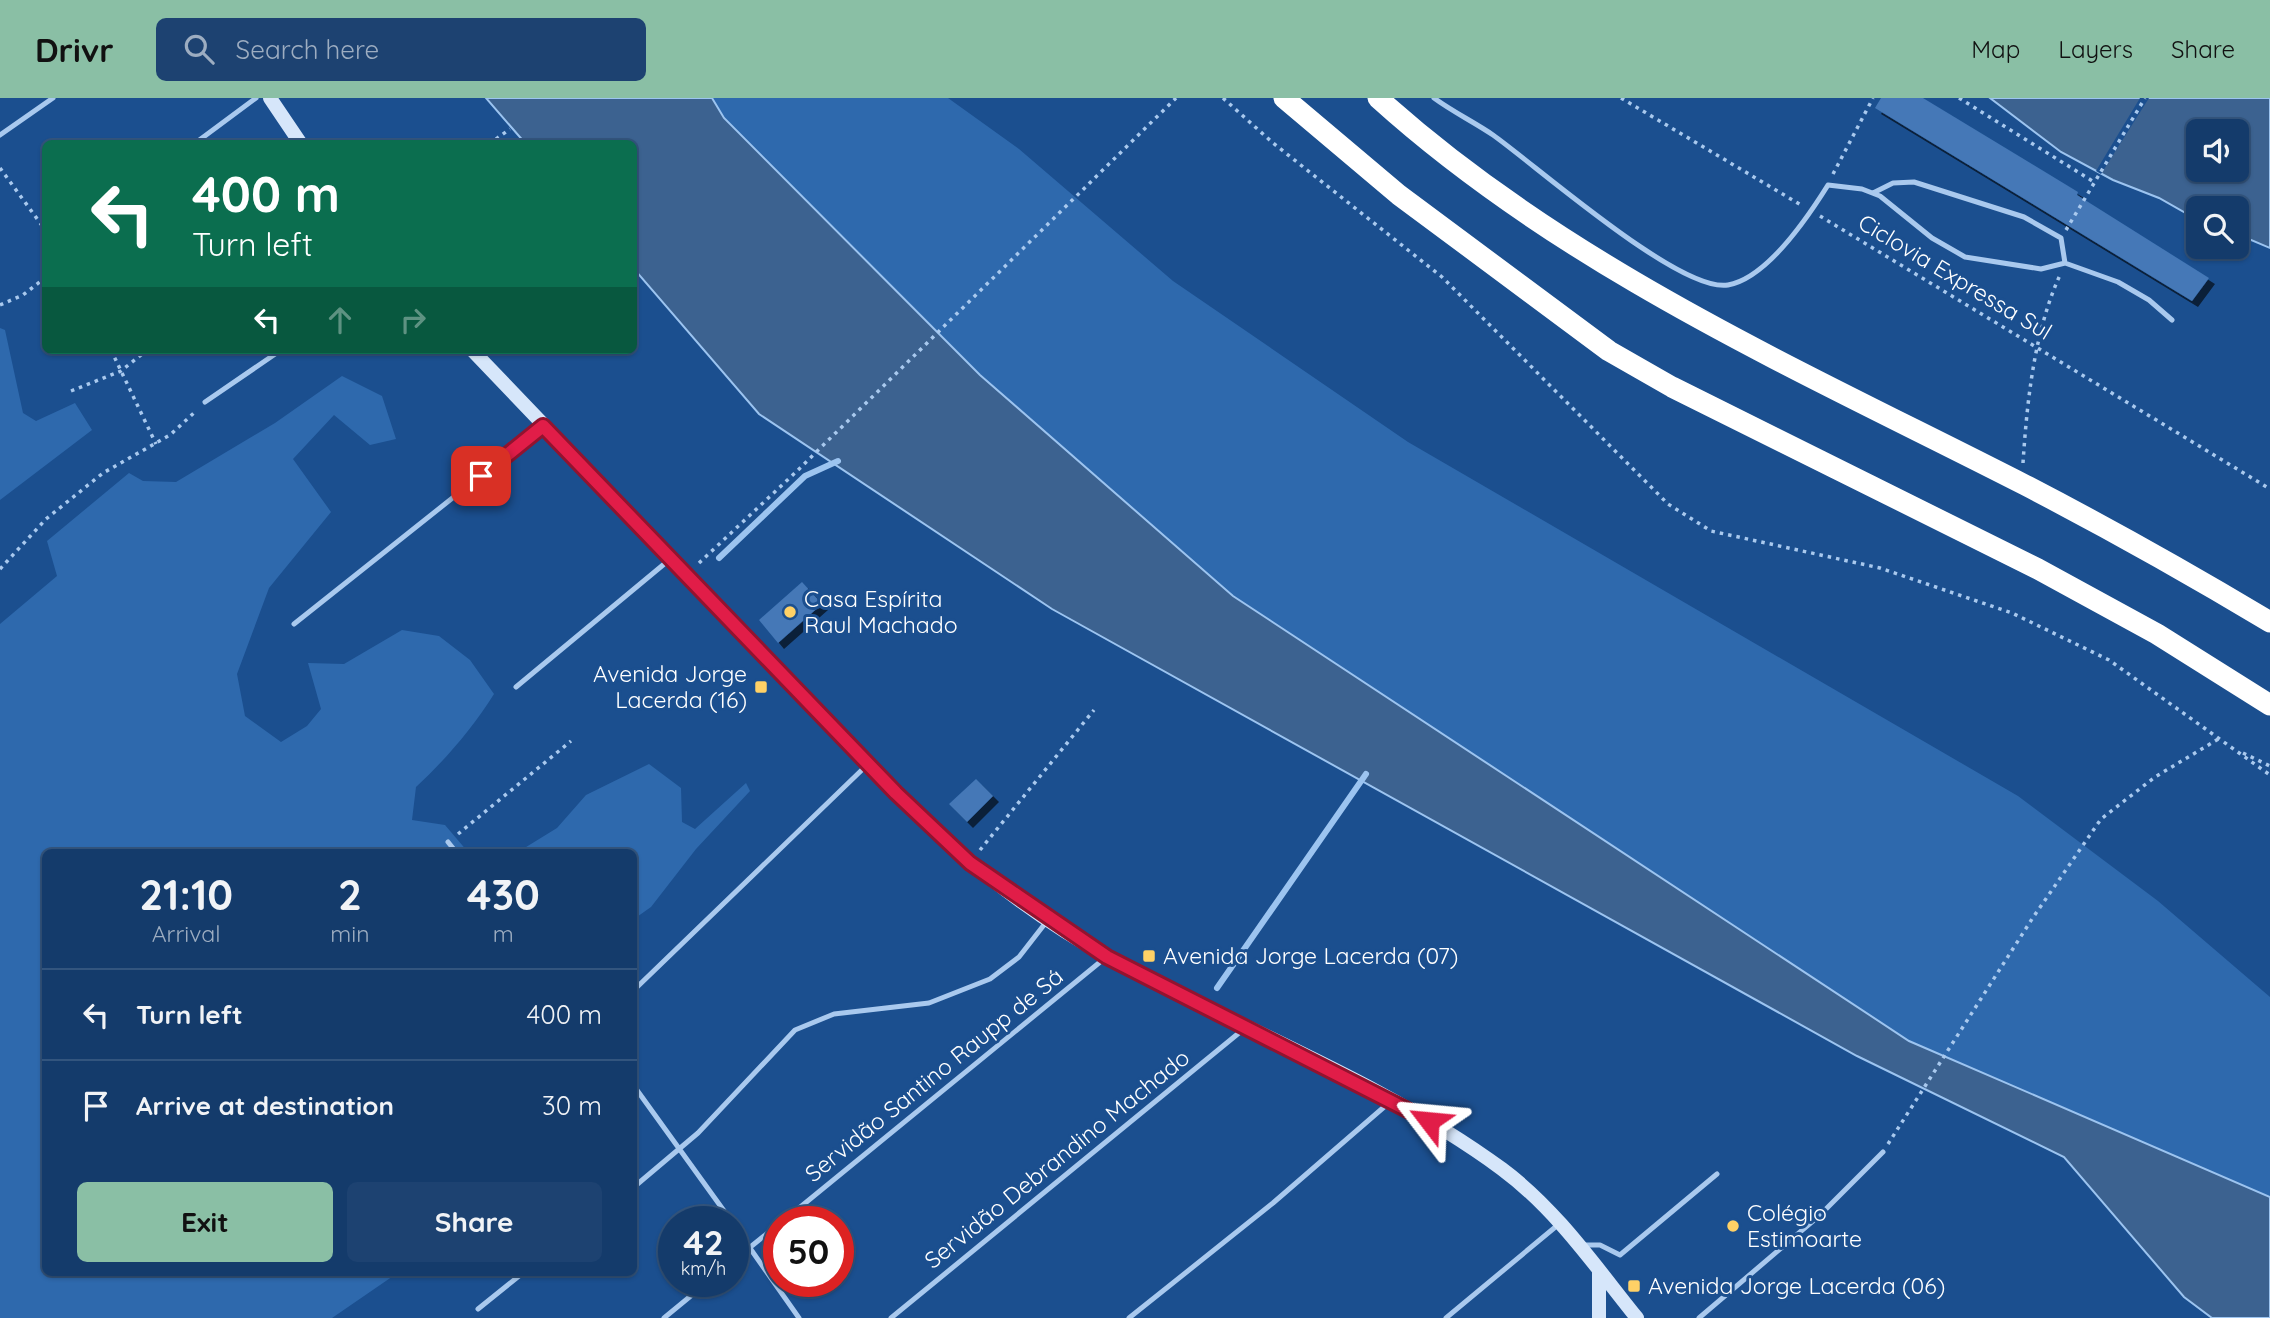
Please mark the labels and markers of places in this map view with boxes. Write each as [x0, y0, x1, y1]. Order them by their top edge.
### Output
pin [451, 446, 511, 506]
place label: Casa Espírita Raul Machado [804, 584, 958, 639]
marker: Casa Espírita Raul Machado [782, 604, 798, 620]
place label: Avenida Jorge Lacerda (16) [593, 659, 747, 714]
marker: Avenida Jorge Lacerda (16) [753, 679, 769, 695]
place label: Avenida Jorge Lacerda (07) [1163, 941, 1458, 970]
marker: Avenida Jorge Lacerda (07) [1141, 948, 1157, 964]
place label: Colégio Estimoarte [1747, 1198, 1862, 1253]
marker: Colégio Estimoarte [1725, 1218, 1741, 1234]
place label: Avenida Jorge Lacerda (06) [1648, 1271, 1945, 1300]
marker: Avenida Jorge Lacerda (06) [1626, 1278, 1642, 1294]

